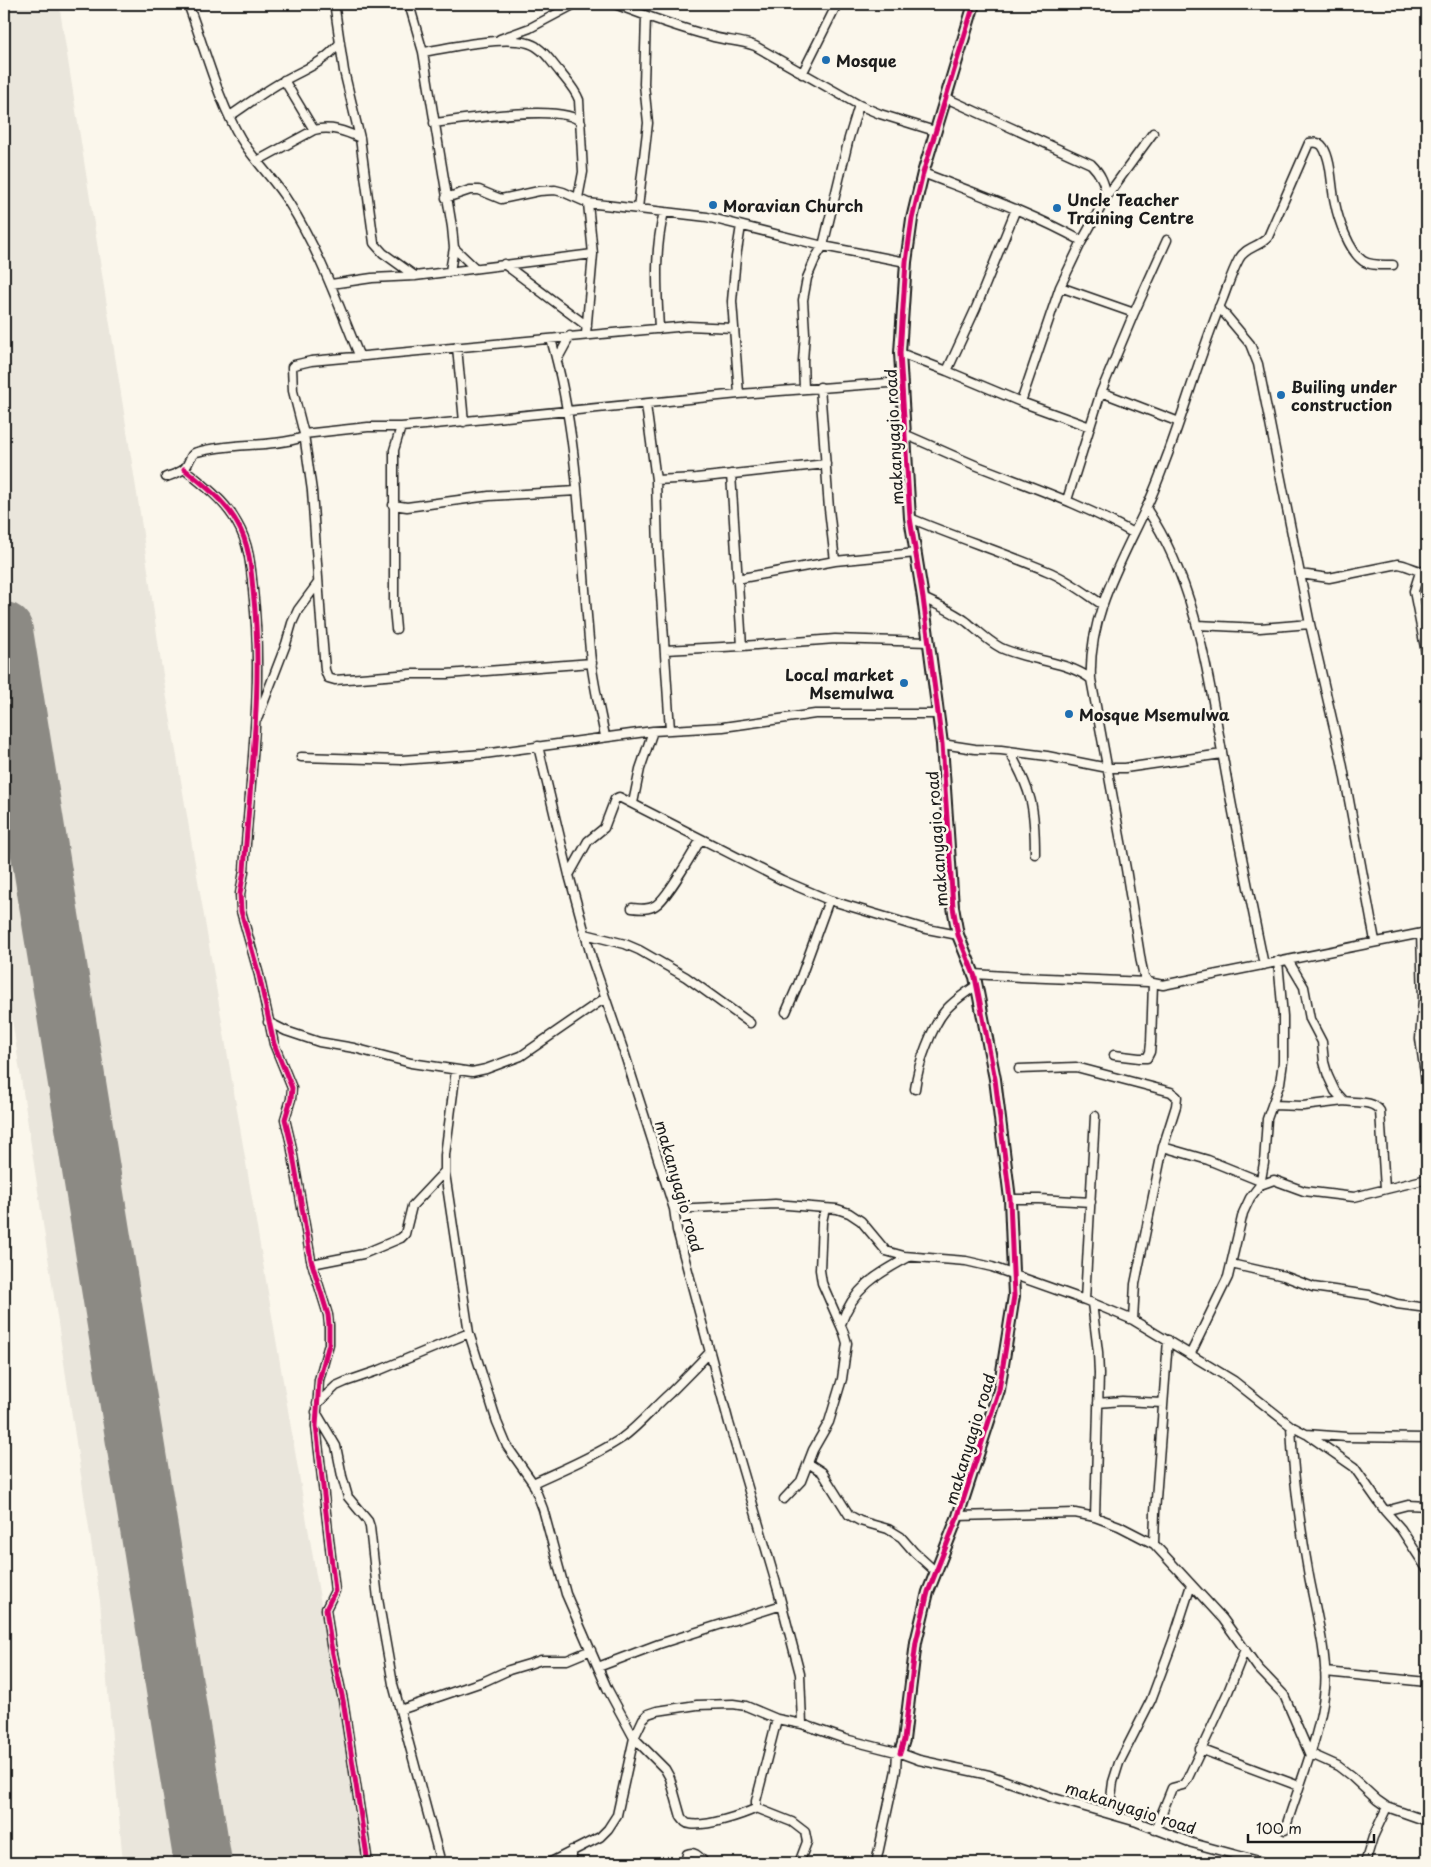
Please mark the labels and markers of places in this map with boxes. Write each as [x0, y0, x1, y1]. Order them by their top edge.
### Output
place label: Mosque [836, 48, 897, 72]
marker: Mosque [820, 54, 832, 66]
place label: Uncle Teacher Training Centre [1067, 187, 1194, 229]
place label: Moravian Church [723, 193, 863, 217]
marker: Moravian Church [707, 199, 719, 211]
marker: Uncle Teacher Training Centre [1051, 202, 1063, 214]
place label: Builing under construction [1291, 374, 1398, 416]
marker: Builing under construction [1275, 389, 1287, 401]
place label: Local market Msemulwa [785, 662, 894, 704]
marker: Local market Msemulwa [898, 677, 910, 689]
place label: Mosque Msemulwa [1079, 702, 1230, 726]
marker: Mosque Msemulwa [1063, 708, 1075, 720]

